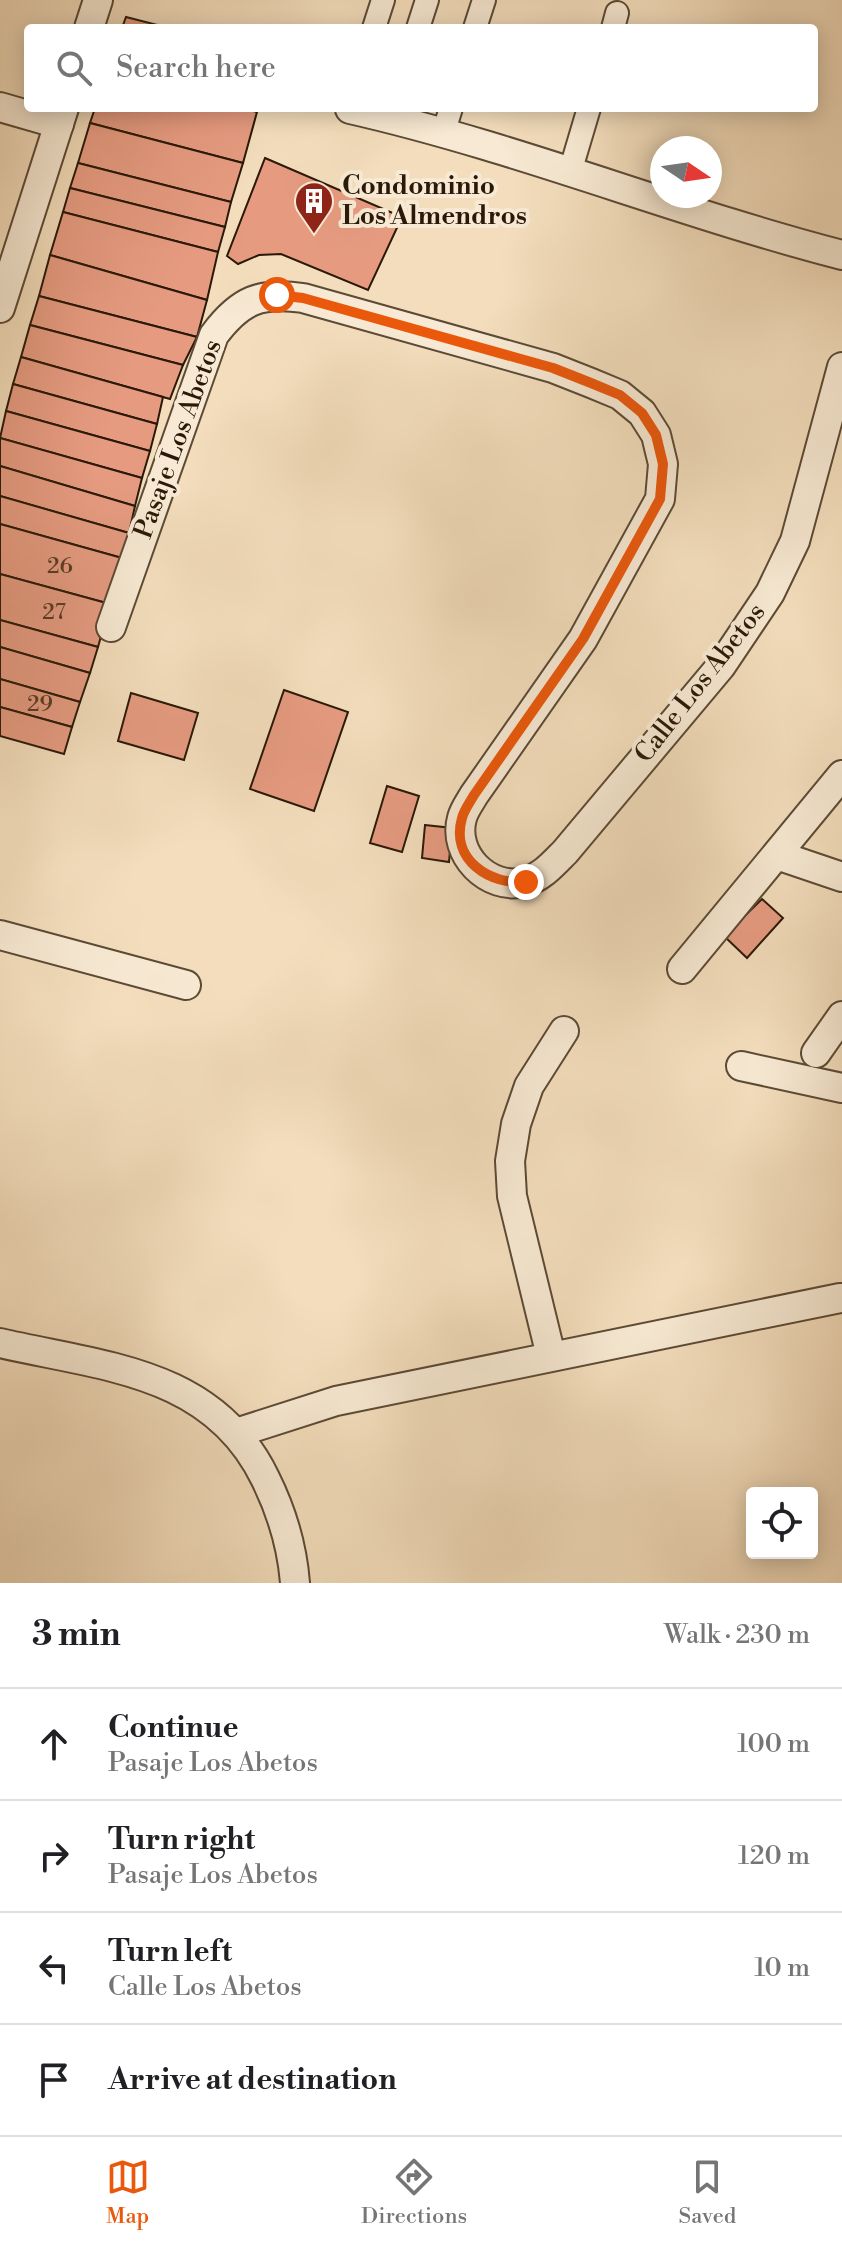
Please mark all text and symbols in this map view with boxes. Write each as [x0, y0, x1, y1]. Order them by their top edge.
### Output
search box [24, 24, 818, 112]
icon: search [52, 46, 96, 90]
text: Search here [116, 49, 276, 87]
north arrow [650, 136, 722, 208]
place label: Condominio Los Almendros [342, 170, 527, 232]
building icon: Condominio Los Almendros [293, 180, 335, 235]
route start [259, 277, 295, 313]
street label: Pasaje Los Abetos [127, 335, 229, 543]
house number: 26 [47, 553, 73, 580]
street label: Calle Los Abetos [628, 597, 772, 769]
house number: 27 [42, 599, 66, 626]
house number: 29 [27, 691, 53, 718]
route end [508, 864, 544, 900]
map controls [746, 1487, 818, 1559]
button: locate [746, 1487, 818, 1559]
text: 3 min [32, 1614, 121, 1656]
text: Walk · 230 m [664, 1619, 810, 1651]
text: Continue [108, 1709, 239, 1747]
icon: ahead [32, 1722, 76, 1766]
text: 100 m [737, 1728, 810, 1760]
text: Pasaje Los Abetos [108, 1747, 318, 1779]
text: Turn right [108, 1821, 255, 1859]
icon: right [32, 1834, 76, 1878]
text: 120 m [738, 1840, 810, 1872]
text: Pasaje Los Abetos [108, 1859, 318, 1891]
text: Turn left [108, 1933, 232, 1971]
icon: left [32, 1946, 76, 1990]
text: 10 m [754, 1952, 810, 1984]
text: Calle Los Abetos [108, 1971, 302, 2003]
icon: arrive [32, 2058, 76, 2102]
text: Arrive at destination [108, 2061, 397, 2099]
tab: Map [106, 2155, 150, 2230]
tab: Directions [361, 2155, 467, 2230]
tab: Saved [679, 2155, 736, 2230]

